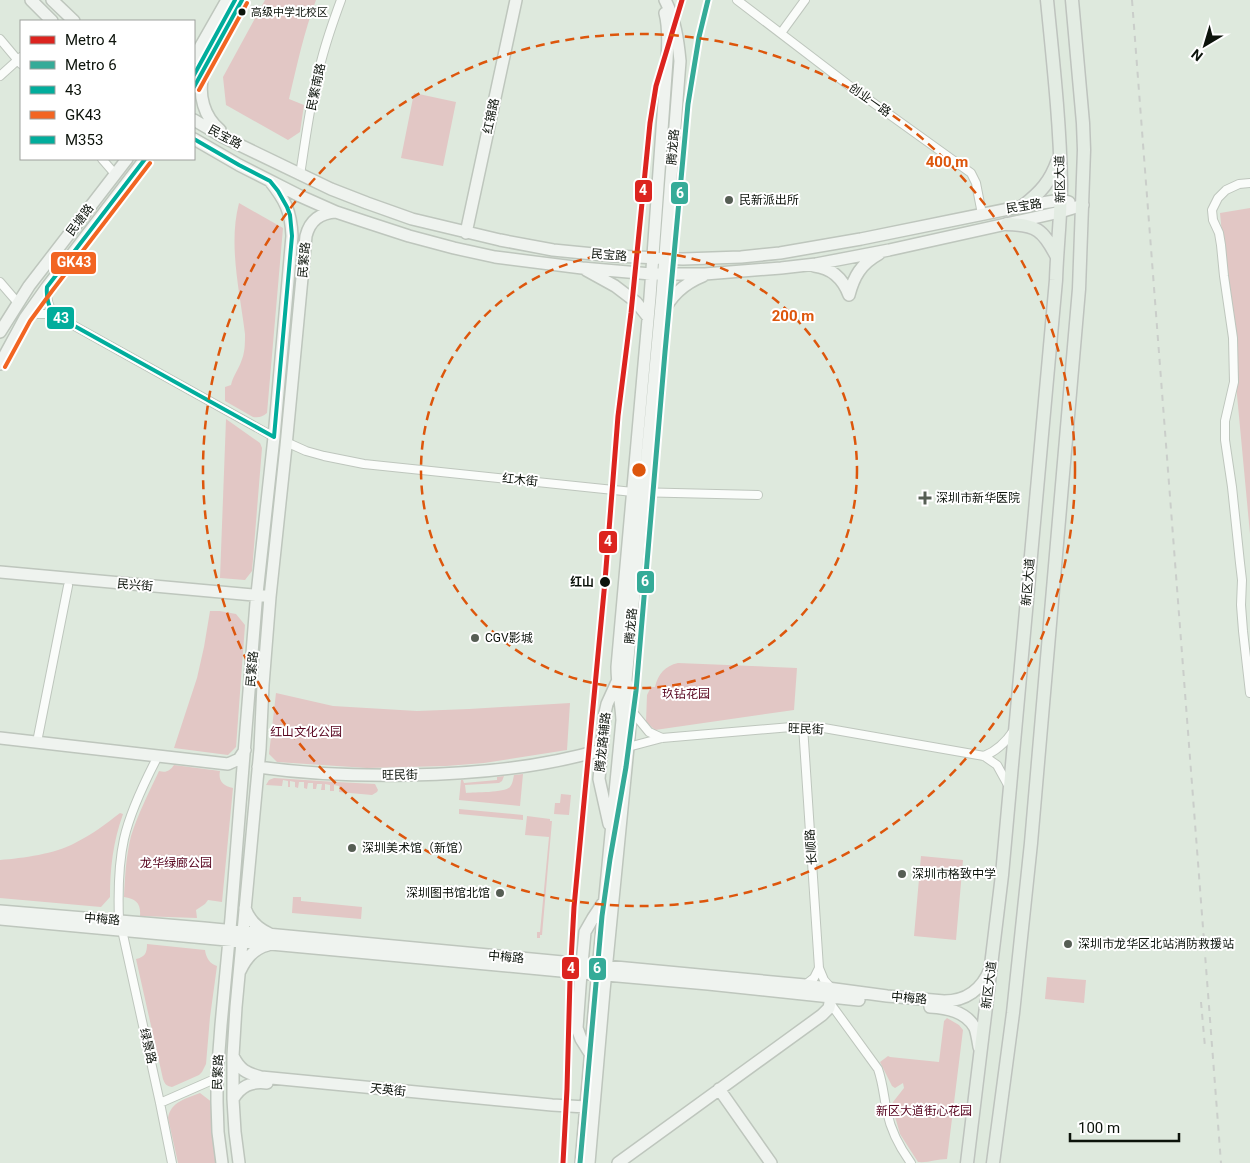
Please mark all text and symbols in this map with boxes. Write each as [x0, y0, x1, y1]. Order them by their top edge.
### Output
place label: 高级中学北校区 [251, 6, 328, 19]
marker: 高级中学北校区 [237, 7, 247, 17]
legend [20, 20, 195, 160]
north arrow [1180, 20, 1230, 70]
text: Metro 4 [65, 31, 117, 49]
text: N [1188, 46, 1206, 65]
text: Metro 6 [65, 56, 117, 74]
street label: 民繁南路 [304, 62, 328, 112]
street label: 创业一路 [846, 80, 894, 120]
text: 43 [65, 81, 82, 99]
street label: 红锦路 [480, 97, 502, 135]
text: GK43 [65, 106, 102, 124]
street label: 民宝路 [206, 122, 244, 152]
street label: 腾龙路 [664, 128, 682, 166]
text: M353 [65, 131, 103, 149]
text: 400 m [926, 153, 968, 171]
street label: 新区大道 [1053, 155, 1067, 203]
line badge: 4 [634, 179, 653, 203]
line badge: 6 [670, 181, 689, 205]
text: 4 [639, 182, 647, 198]
text: 6 [676, 185, 684, 201]
place label: 民新派出所 [739, 193, 799, 207]
marker: 民新派出所 [723, 194, 735, 206]
street label: 民宝路 [1005, 196, 1043, 216]
street label: 民塘路 [64, 201, 96, 239]
street label: 民繁路 [295, 241, 313, 279]
street label: 民宝路 [590, 246, 628, 264]
line badge: GK43 [50, 251, 97, 275]
text: GK43 [57, 254, 91, 270]
line badge: 43 [46, 306, 75, 330]
text: 200 m [772, 307, 814, 325]
text: 43 [53, 310, 69, 326]
centre of rings [630, 461, 648, 479]
street label: 红木街 [501, 471, 539, 489]
marker: 深圳市新华医院 [918, 491, 932, 505]
place label: 深圳市新华医院 [936, 491, 1020, 505]
line badge: 4 [598, 530, 618, 554]
text: 4 [604, 533, 612, 549]
street label: 新区大道 [1019, 557, 1037, 607]
line badge: 6 [636, 570, 655, 594]
text: 6 [641, 573, 649, 589]
place label: 红山 [570, 575, 594, 589]
marker: 红山 [598, 575, 612, 589]
street label: 民兴街 [116, 576, 154, 594]
street label: 腾龙路 [622, 607, 640, 645]
place label: CGV影城 [485, 631, 533, 645]
marker: CGV影城 [469, 632, 481, 644]
street label: 民繁路 [243, 650, 261, 688]
park label: 玖钻花园 [662, 687, 710, 701]
street label: 腾龙路辅路 [593, 711, 613, 773]
street label: 旺民街 [788, 721, 824, 737]
park label: 红山文化公园 [270, 725, 342, 739]
street label: 旺民街 [382, 768, 418, 782]
street label: 长顺路 [803, 829, 819, 865]
place label: 深圳美术馆（新馆） [362, 841, 470, 855]
marker: 深圳美术馆（新馆） [346, 842, 358, 854]
park label: 龙华绿廊公园 [140, 856, 212, 870]
place label: 深圳市格致中学 [912, 867, 996, 881]
marker: 深圳市格致中学 [896, 868, 908, 880]
place label: 深圳图书馆北馆 [406, 886, 490, 900]
marker: 深圳图书馆北馆 [494, 887, 506, 899]
street label: 中梅路 [83, 910, 121, 928]
place label: 深圳市龙华区北站消防救援站 [1078, 937, 1234, 951]
marker: 深圳市龙华区北站消防救援站 [1062, 938, 1074, 950]
street label: 中梅路 [487, 948, 525, 966]
line badge: 4 [561, 956, 580, 980]
line badge: 6 [588, 957, 607, 981]
text: 4 [567, 960, 575, 976]
text: 6 [593, 960, 601, 976]
street label: 新区大道 [979, 960, 999, 1010]
street label: 中梅路 [890, 989, 928, 1007]
street label: 绿景路 [137, 1027, 159, 1065]
street label: 民繁路 [210, 1054, 226, 1090]
street label: 天英街 [369, 1081, 407, 1099]
park label: 新区大道街心花园 [876, 1104, 972, 1118]
scale bar [1070, 1110, 1179, 1142]
text: 100 m [1078, 1119, 1120, 1137]

